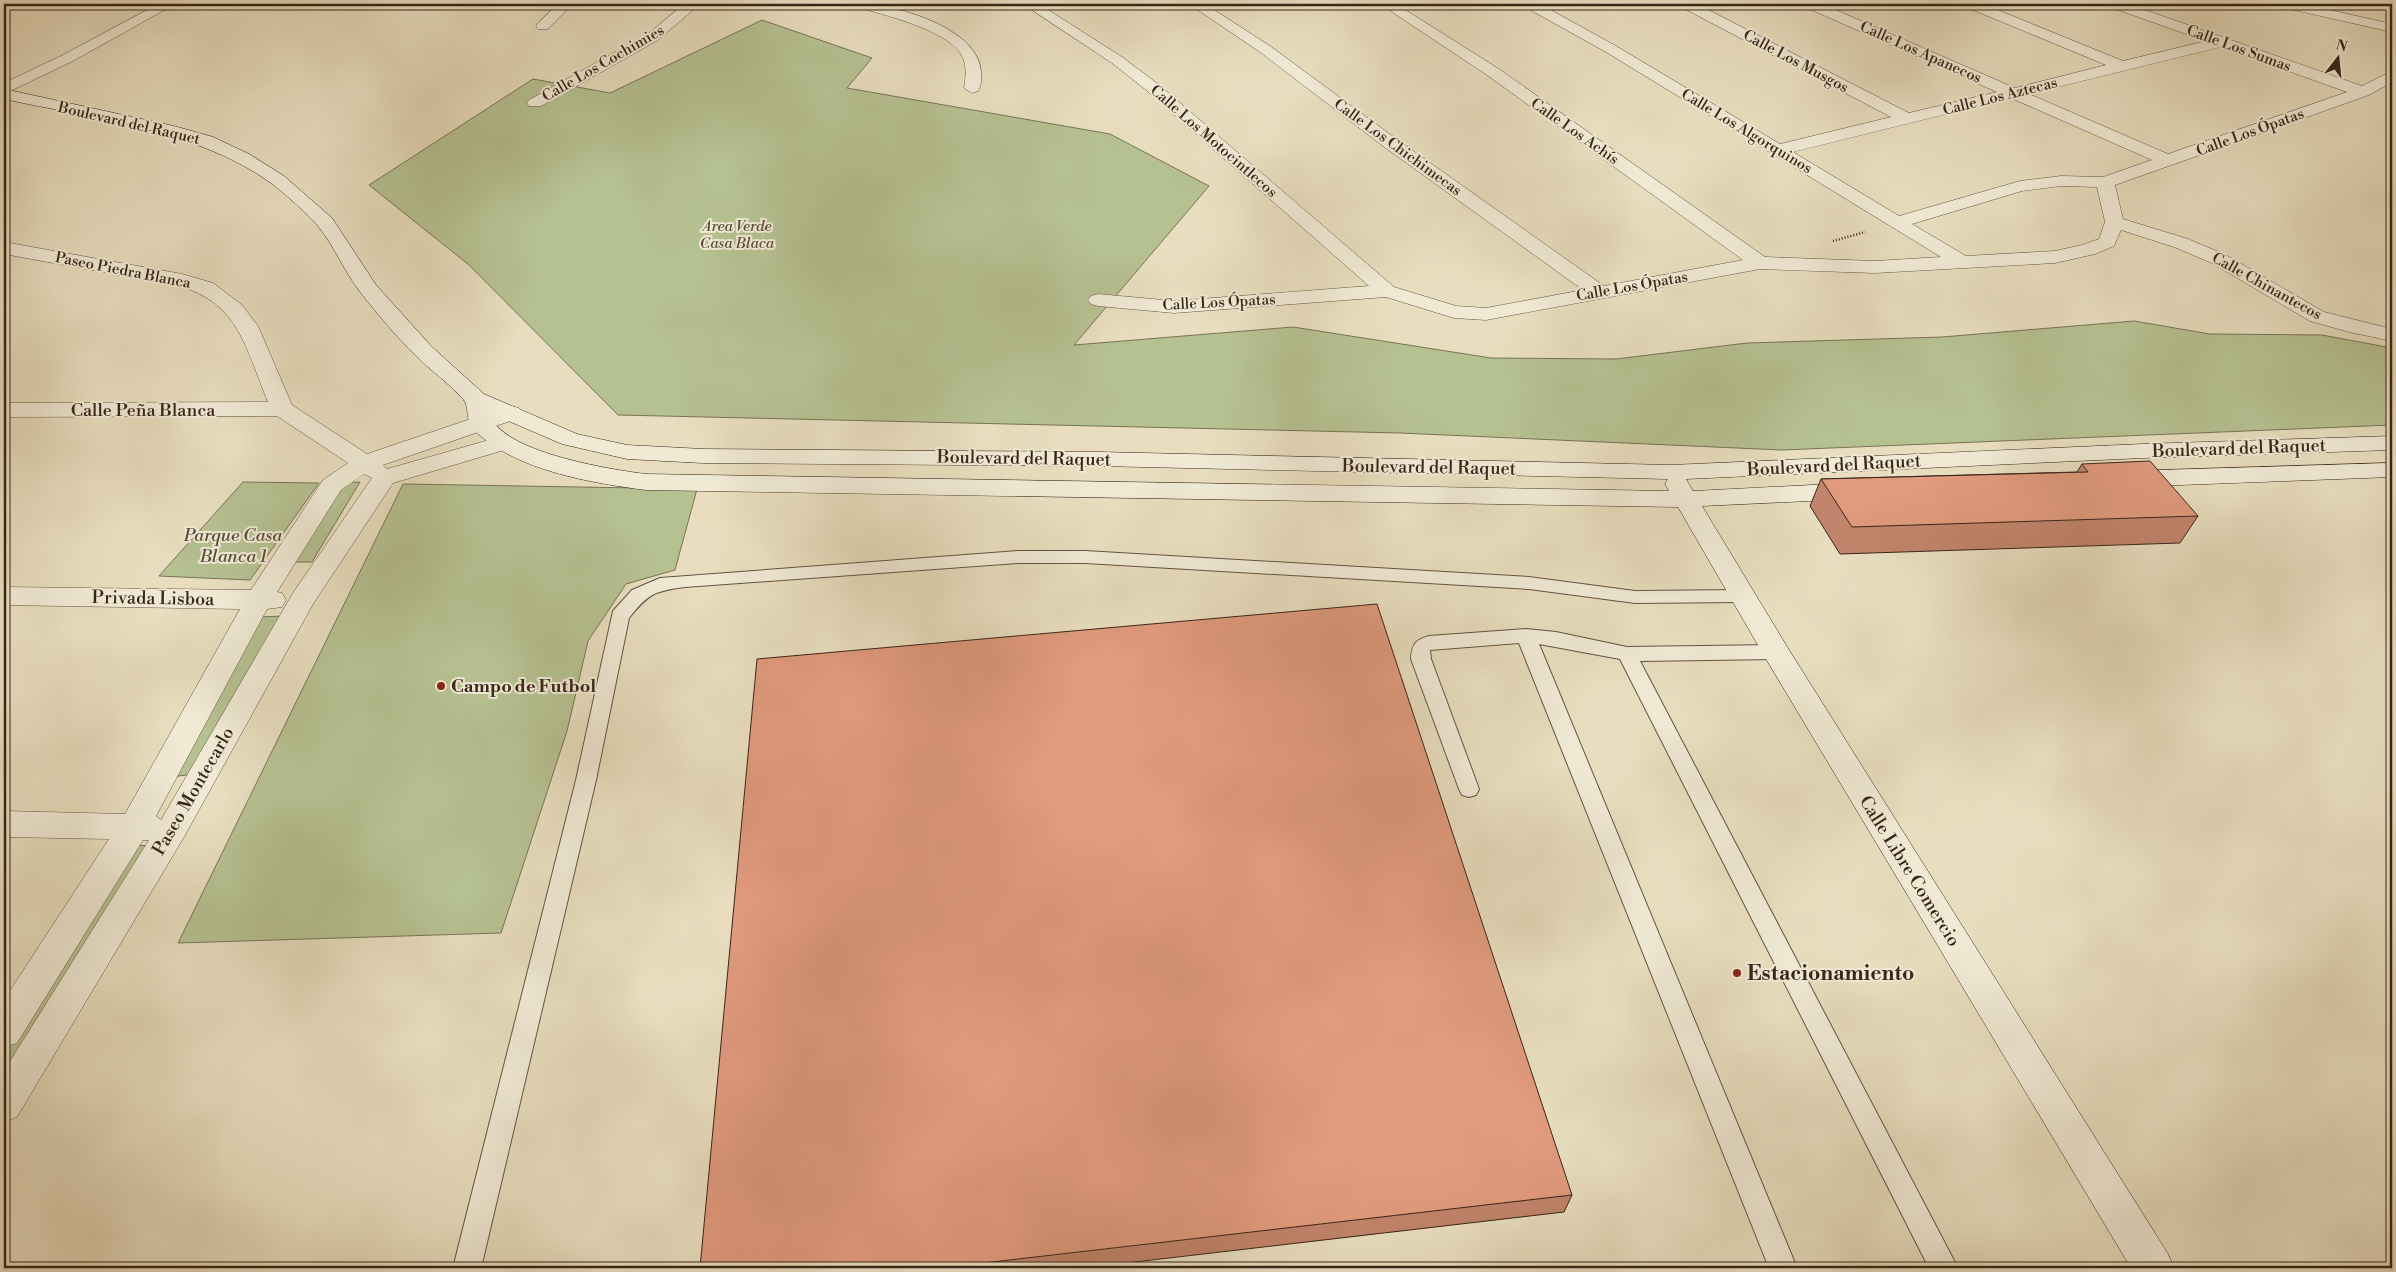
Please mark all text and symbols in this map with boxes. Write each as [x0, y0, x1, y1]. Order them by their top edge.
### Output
street label: Calle Los Apanecos [1857, 17, 1985, 88]
street label: Calle Los Cochimies [539, 21, 668, 106]
street label: Calle Los Sumas [2184, 21, 2294, 76]
street label: Calle Los Musgos [1740, 26, 1852, 97]
north arrow [2314, 32, 2364, 82]
text: N [2334, 36, 2349, 57]
street label: Calle Los Aztecas [1941, 73, 2059, 120]
street label: Calle Los Motocintlecos [1146, 81, 1281, 202]
street label: Calle Los Algorquinos [1678, 85, 1816, 178]
street label: Calle Los Achís [1527, 94, 1622, 169]
street label: Calle Los Chichimecas [1330, 95, 1465, 200]
street label: Boulevard del Raquet [55, 98, 202, 149]
street label: Calle Los Ópatas [2193, 103, 2307, 161]
park label: Area Verde Casa Blaca [700, 217, 775, 253]
street label: Paseo Piedra Blanca [53, 248, 193, 293]
street label: Calle Chinantecos [2209, 248, 2325, 324]
street label: Calle Los Ópatas [1575, 266, 1689, 306]
street label: Calle Los Ópatas [1162, 289, 1276, 315]
street label: Calle Peña Blanca [71, 399, 216, 422]
street label: Boulevard del Raquet [2151, 434, 2327, 463]
street label: Boulevard del Raquet [936, 445, 1112, 472]
street label: Boulevard del Raquet [1745, 449, 1922, 482]
street label: Boulevard del Raquet [1341, 454, 1517, 481]
park label: Parque Casa Blanca 1 [183, 524, 283, 568]
street label: Privada Lisboa [91, 586, 215, 611]
place label: Campo de Futbol [451, 675, 596, 698]
marker: Campo de Futbol [435, 680, 447, 692]
street label: Paseo Montecarlo [147, 723, 240, 860]
street label: Calle Libre Comercio [1854, 792, 1965, 951]
place label: Estacionamiento [1747, 961, 1914, 987]
marker: Estacionamiento [1731, 967, 1743, 979]

